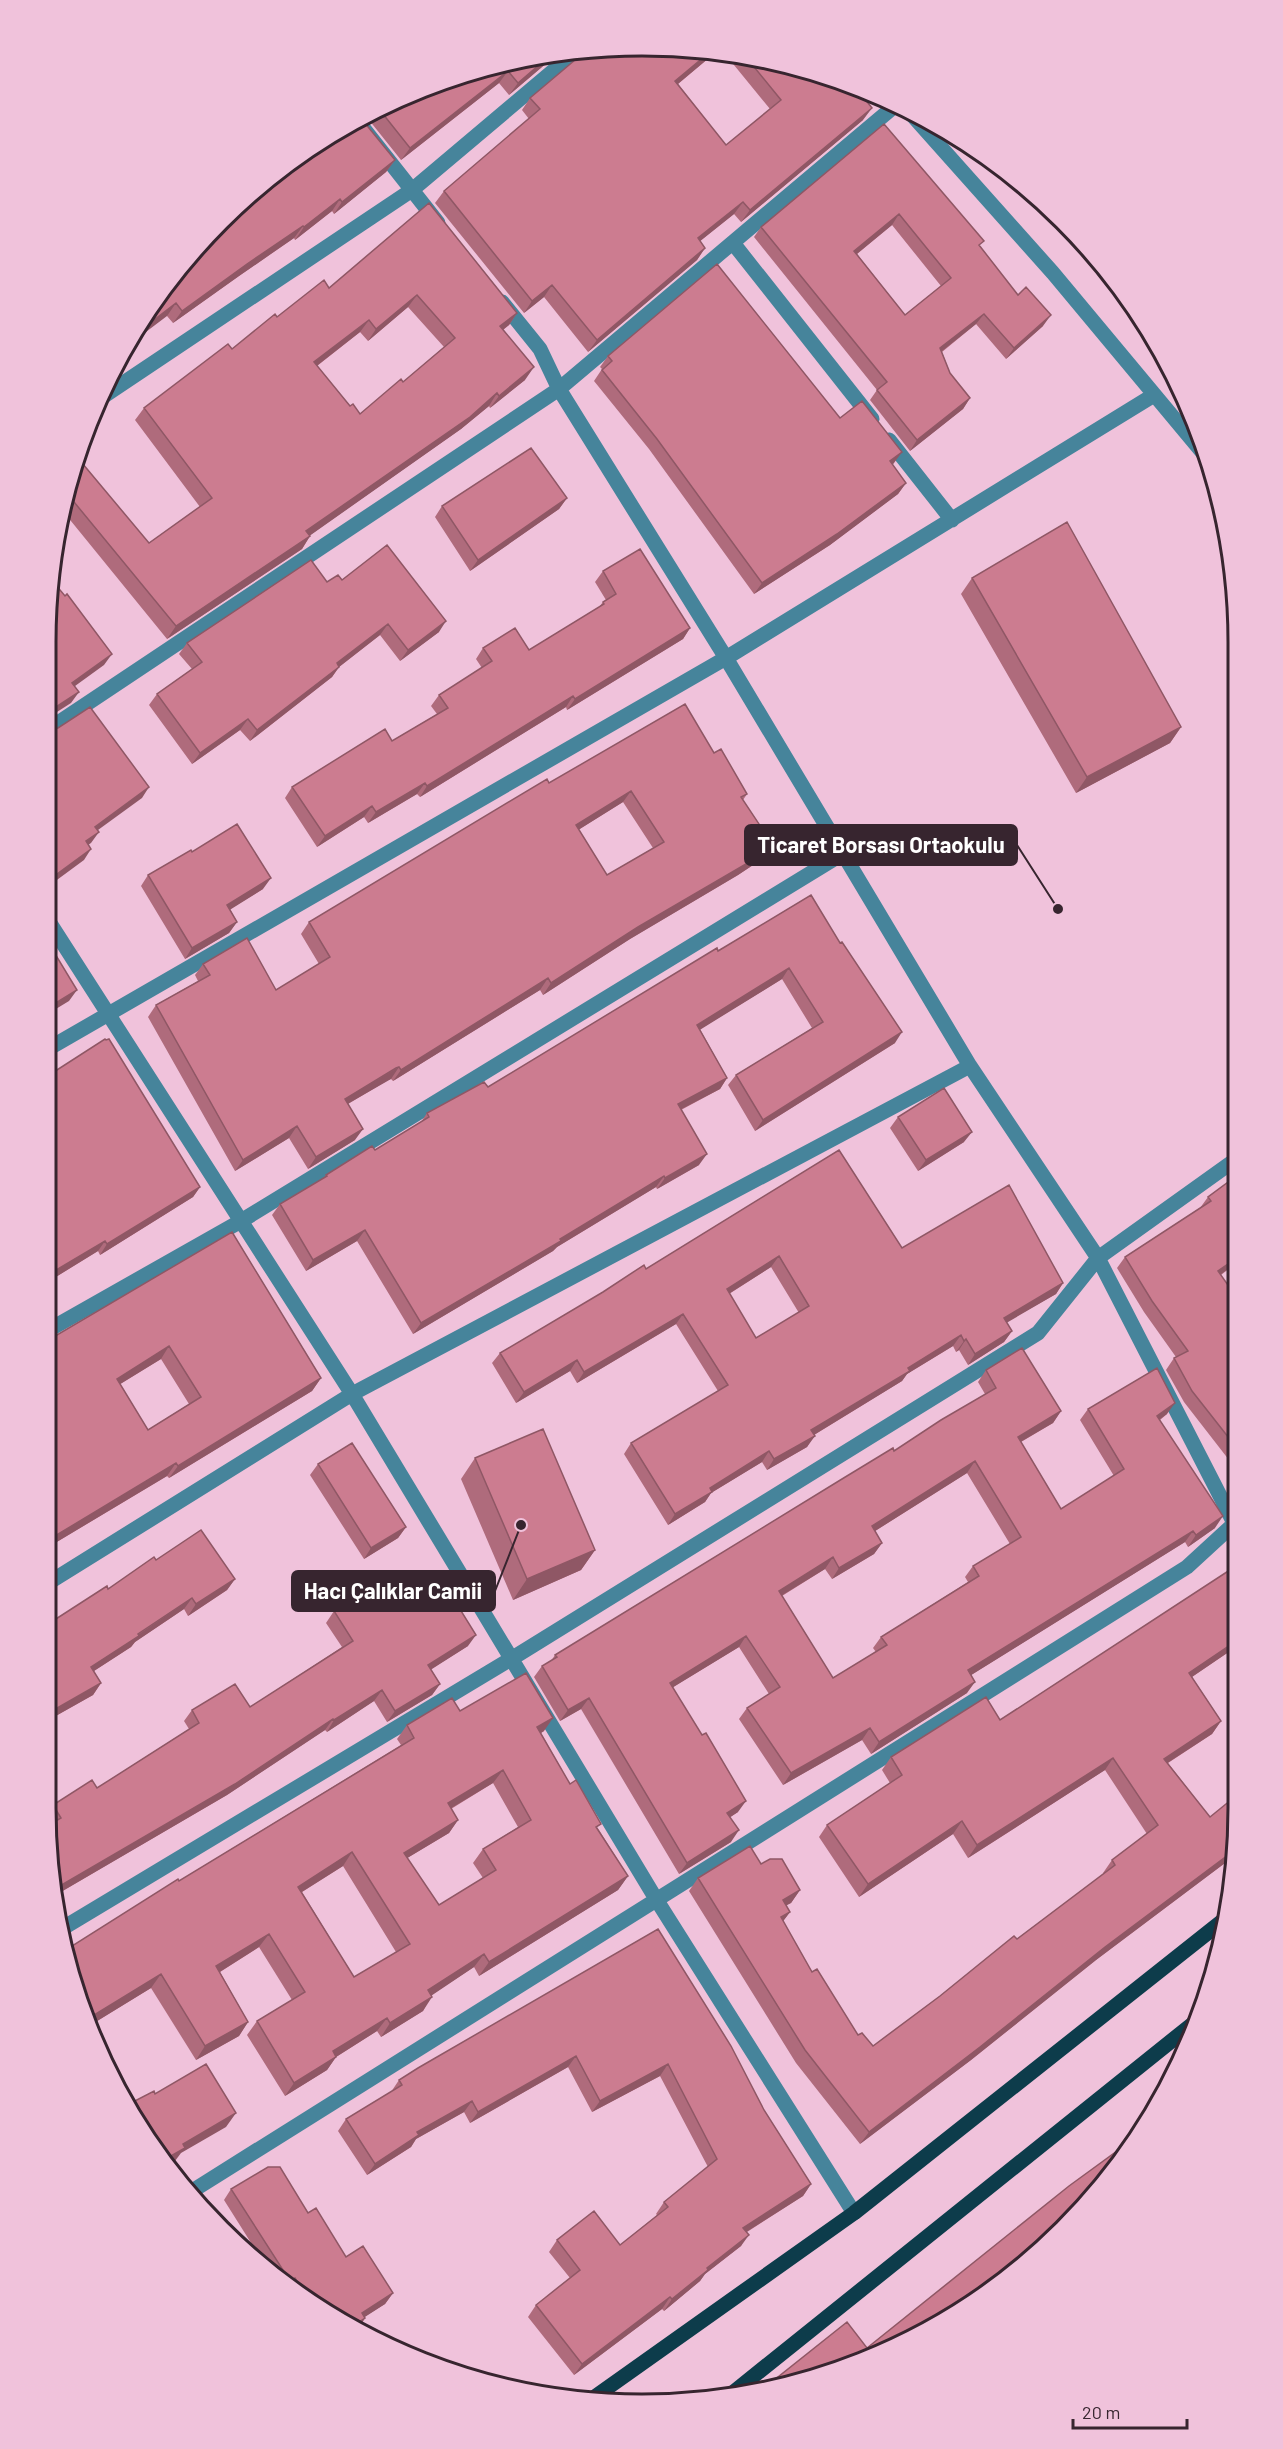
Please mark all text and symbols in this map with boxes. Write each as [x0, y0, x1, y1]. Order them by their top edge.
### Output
callout: Ticaret Borsası Ortaokulu [745, 825, 1017, 865]
text: Ticaret Borsası Ortaokulu [757, 831, 1005, 857]
callout: Hacı Çalıklar Camii [292, 1571, 495, 1611]
text: Hacı Çalıklar Camii [304, 1577, 482, 1603]
scale bar [1073, 2392, 1187, 2430]
text: 20 m [1082, 2401, 1120, 2423]

